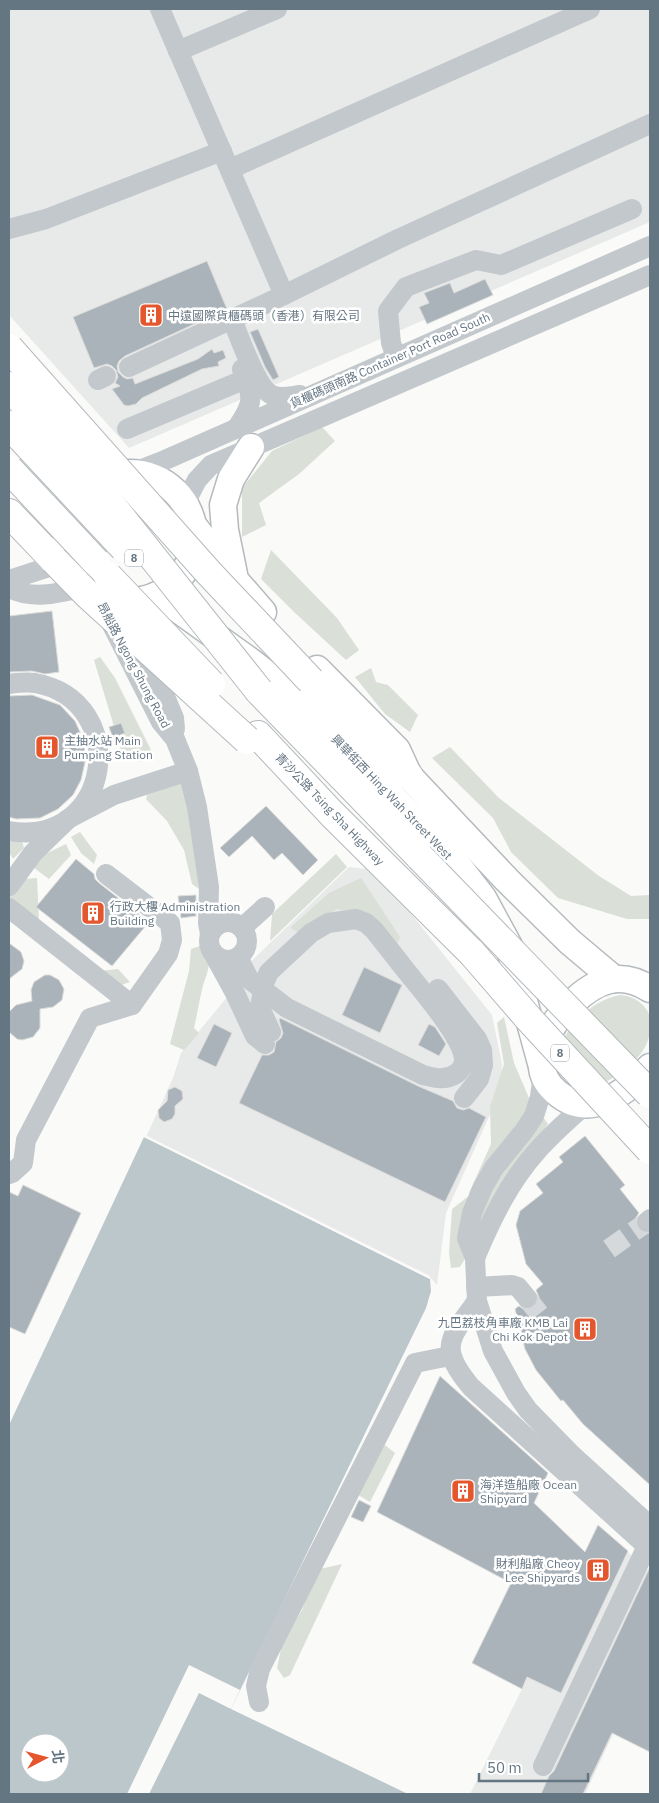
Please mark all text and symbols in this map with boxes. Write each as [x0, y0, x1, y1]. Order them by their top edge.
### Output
building icon: 中遠國際貨櫃碼頭（香港）有限公司 [138, 302, 164, 328]
place label: 中遠國際貨櫃碼頭（香港）有限公司 [168, 308, 360, 323]
street label: 貨櫃碼頭南路 Container Port Road South [288, 309, 492, 411]
road number: 8 [125, 550, 143, 566]
street label: 昂船路 Ngong Shung Road [94, 599, 174, 731]
street label: 興華街西 Hing Wah Street West [328, 731, 456, 863]
place label: 主抽水站 Main Pumping Station [64, 733, 153, 762]
building icon: 主抽水站 Main Pumping Station [34, 734, 60, 760]
street label: 青沙公路 Tsing Sha Highway [272, 750, 388, 868]
place label: 行政大樓 Administration Building [110, 899, 240, 928]
building icon: 行政大樓 Administration Building [80, 900, 106, 926]
road number: 8 [551, 1044, 569, 1062]
place label: 九巴荔枝角車廠 KMB Lai Chi Kok Depot [438, 1315, 568, 1344]
building icon: 九巴荔枝角車廠 KMB Lai Chi Kok Depot [572, 1316, 598, 1342]
place label: 海洋造船廠 Ocean Shipyard [480, 1477, 577, 1506]
building icon: 海洋造船廠 Ocean Shipyard [450, 1478, 476, 1504]
place label: 財利船廠 Cheoy Lee Shipyards [496, 1556, 580, 1585]
building icon: 財利船廠 Cheoy Lee Shipyards [585, 1557, 611, 1583]
north arrow [20, 1733, 70, 1783]
text: 北 [48, 1749, 68, 1765]
scale bar [479, 1750, 588, 1782]
text: 50 m [487, 1758, 522, 1777]

